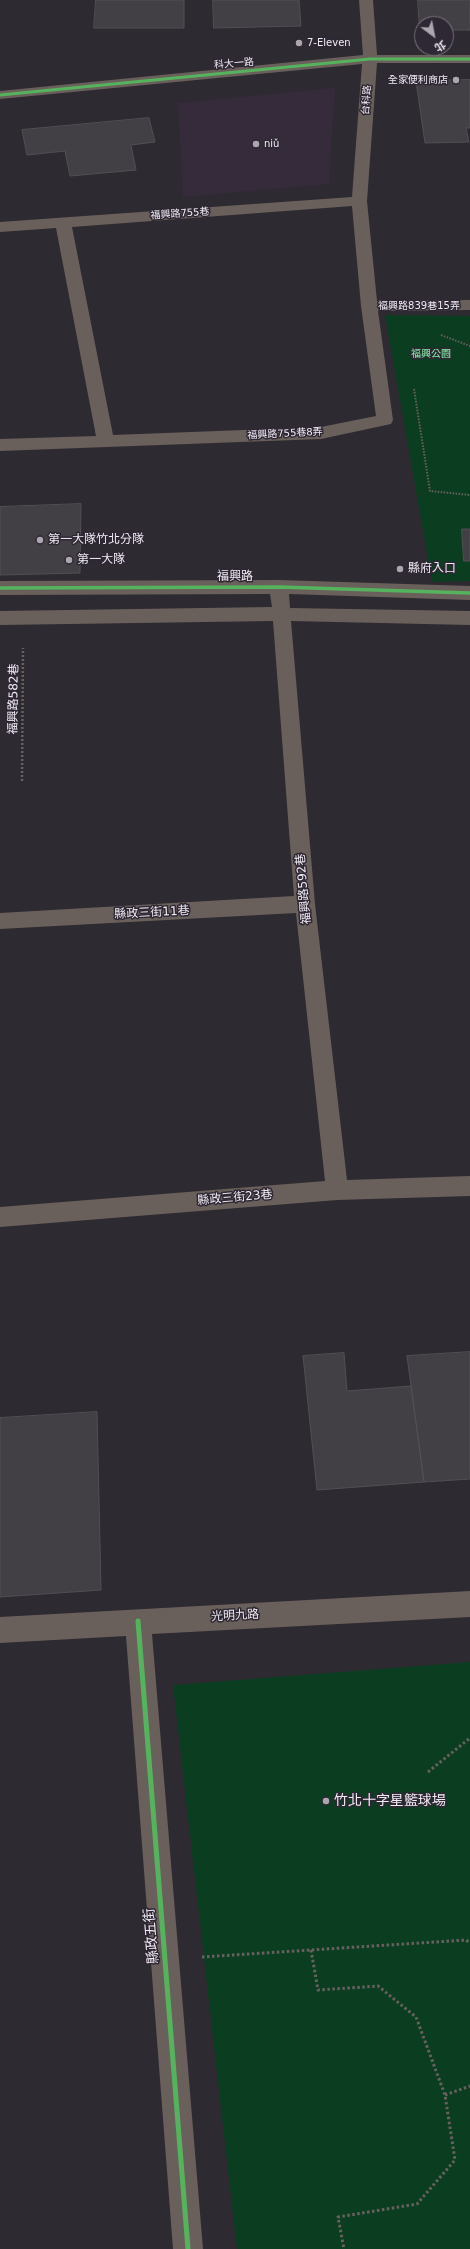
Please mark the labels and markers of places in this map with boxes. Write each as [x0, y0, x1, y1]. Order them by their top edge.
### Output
place label: 7-Eleven [307, 37, 351, 49]
marker: 7-Eleven [294, 38, 304, 48]
place label: 全家便利商店 [388, 74, 448, 86]
marker: 全家便利商店 [451, 75, 461, 85]
place label: niǔ [264, 138, 279, 150]
marker: niǔ [251, 139, 261, 149]
place label: 第一大隊竹北分隊 [48, 533, 144, 547]
marker: 第一大隊竹北分隊 [35, 535, 45, 545]
place label: 第一大隊 [77, 553, 125, 567]
marker: 第一大隊 [64, 555, 74, 565]
place label: 縣府入口 [408, 562, 456, 576]
marker: 縣府入口 [395, 564, 405, 574]
place label: 竹北十字星籃球場 [334, 1793, 446, 1809]
marker: 竹北十字星籃球場 [321, 1796, 331, 1806]

